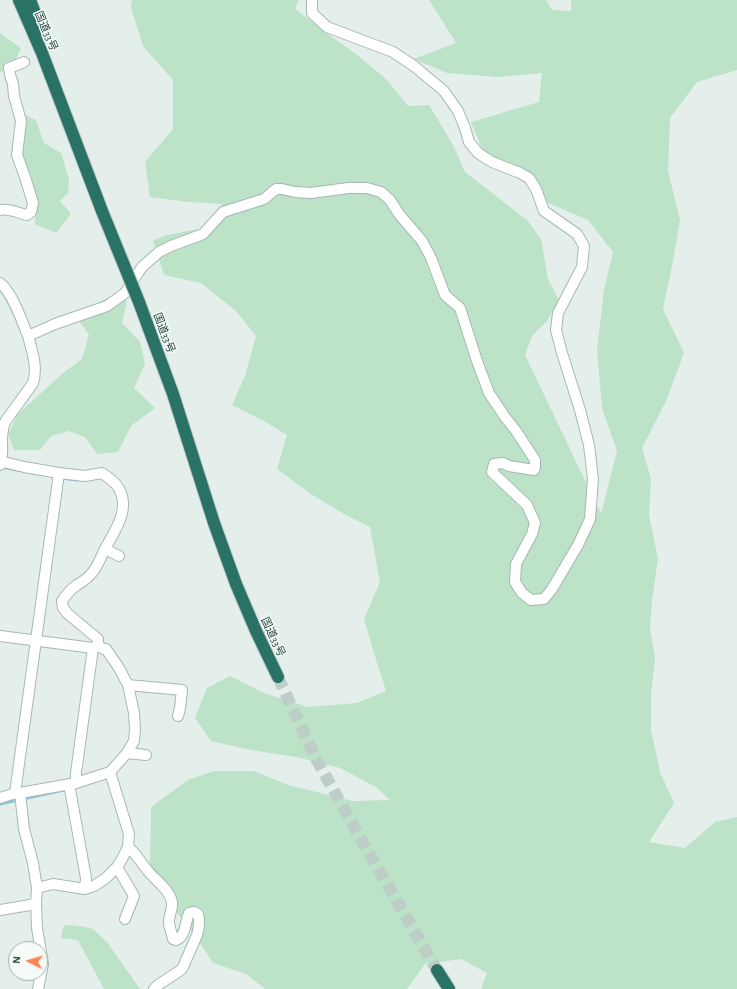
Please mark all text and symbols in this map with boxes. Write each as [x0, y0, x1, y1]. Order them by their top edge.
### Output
street label: 国道33号 [32, 9, 60, 53]
street label: 国道33号 [150, 311, 178, 355]
street label: 国道33号 [258, 615, 288, 659]
north arrow [8, 941, 48, 981]
text: N [11, 956, 22, 964]

